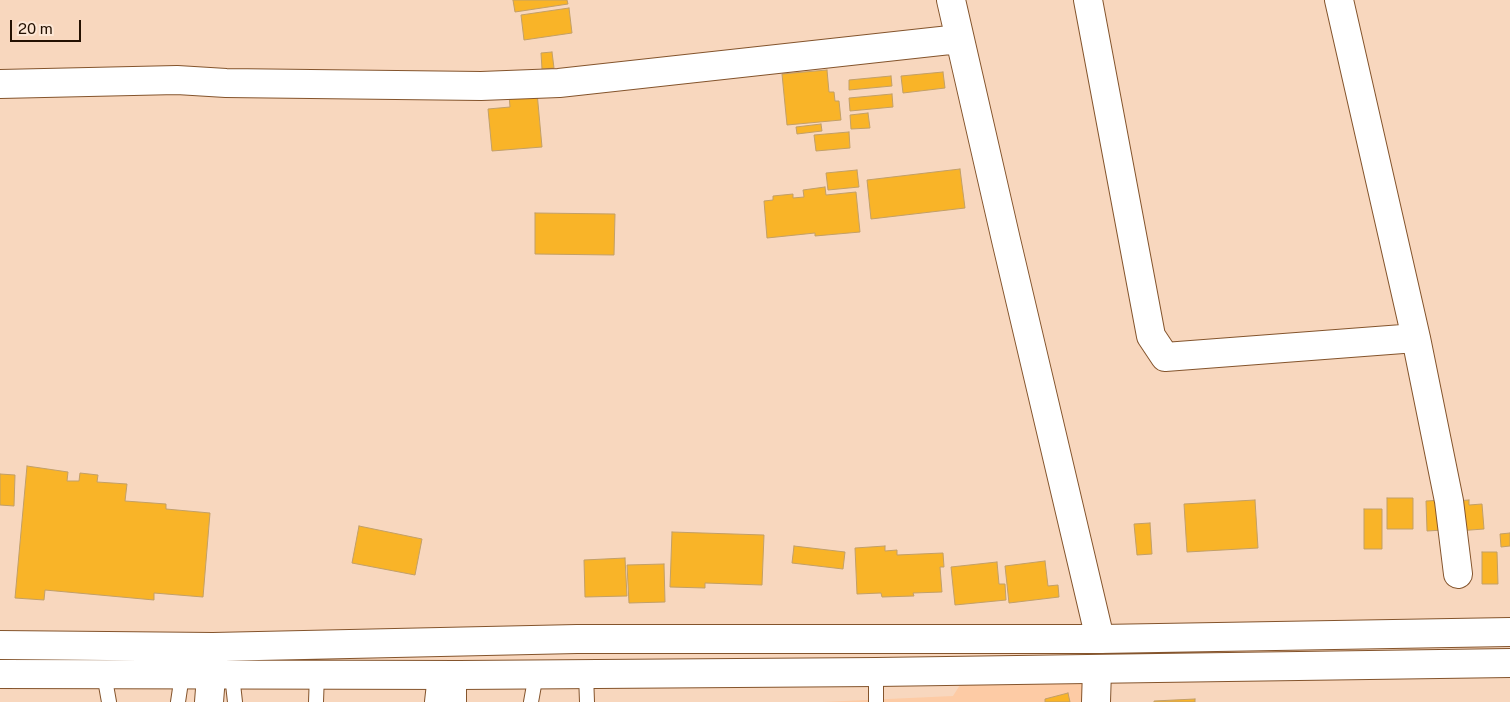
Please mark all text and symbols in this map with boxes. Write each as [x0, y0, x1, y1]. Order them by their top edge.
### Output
scale bar [12, 10, 84, 42]
text: 20 m [18, 20, 53, 37]

